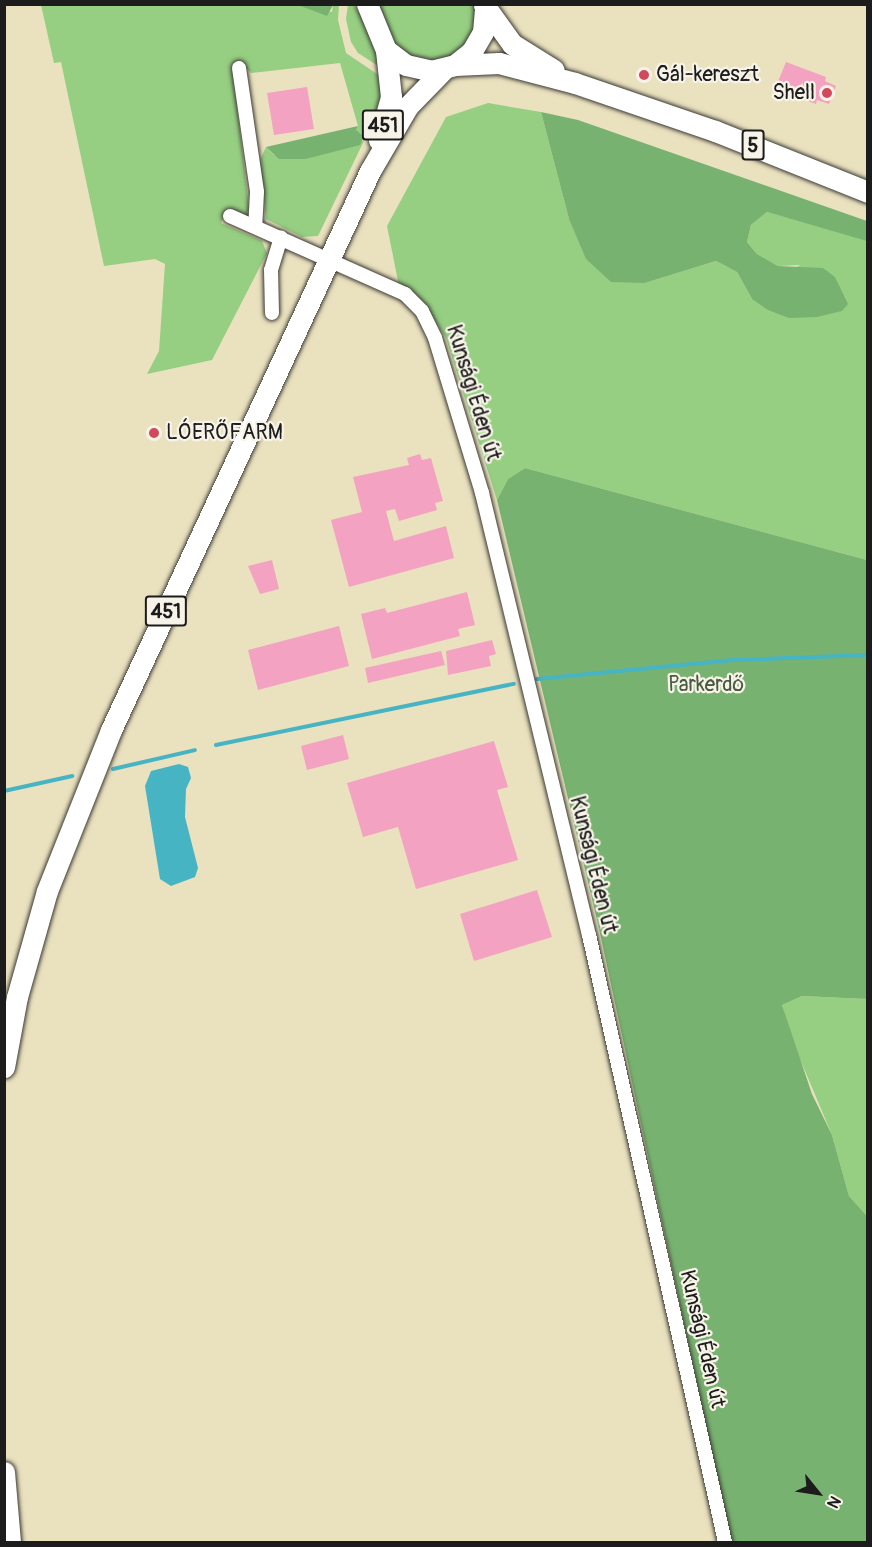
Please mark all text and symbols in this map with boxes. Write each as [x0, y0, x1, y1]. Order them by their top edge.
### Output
place label: Gál-kereszt [656, 62, 759, 88]
marker: Gál-kereszt [637, 68, 651, 82]
place label: Shell [773, 80, 815, 106]
marker: Shell [820, 86, 834, 100]
road number: 451 [360, 108, 406, 142]
road number: 5 [741, 128, 765, 162]
street label: Kunsági Éden út [440, 322, 506, 464]
place label: LÓERŐFARM [166, 420, 283, 446]
marker: LÓERŐFARM [147, 426, 161, 440]
road number: 451 [144, 594, 188, 628]
park label: Parkerdő [668, 672, 744, 698]
street label: Kunsági Éden út [564, 794, 622, 936]
street label: Kunsági Éden út [674, 1268, 730, 1410]
north arrow [788, 1463, 848, 1523]
text: N [822, 1492, 845, 1512]

